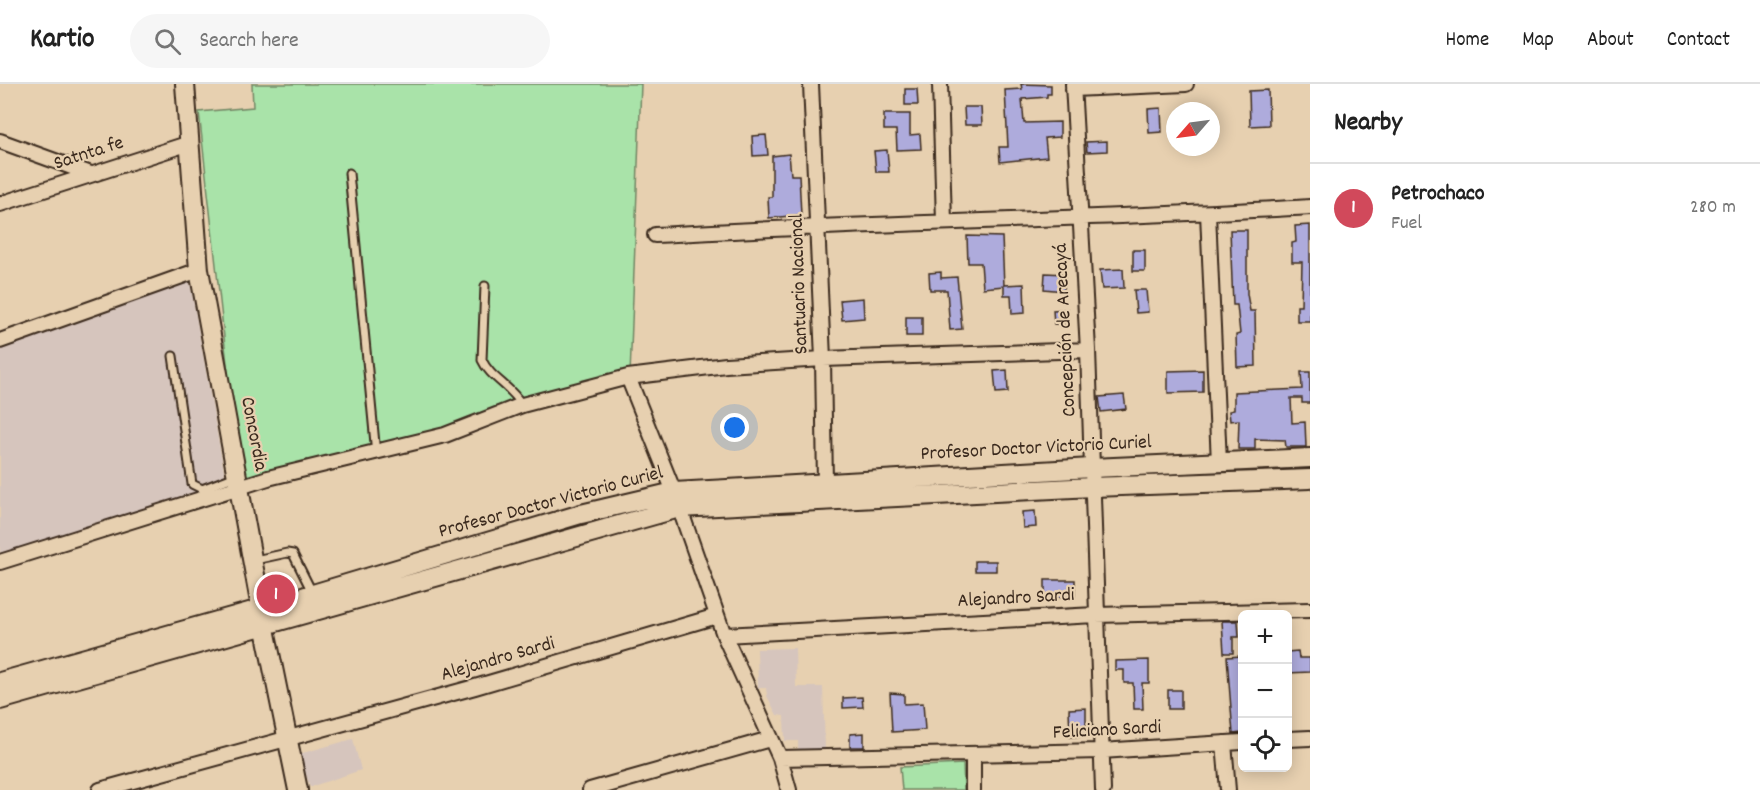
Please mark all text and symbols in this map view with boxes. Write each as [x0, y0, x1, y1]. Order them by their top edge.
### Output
search box [130, 14, 550, 68]
text: Kartio [30, 21, 94, 61]
icon: search [151, 25, 184, 58]
text: Search here [199, 26, 299, 57]
text: Home [1445, 26, 1489, 56]
text: Map [1522, 26, 1554, 56]
text: About [1587, 26, 1634, 56]
text: Contact [1667, 26, 1730, 56]
north arrow [1166, 102, 1220, 156]
text: Nearby [1334, 105, 1402, 142]
street label: Satnta fe [50, 129, 128, 178]
text: Petrochaco [1391, 179, 1485, 210]
text: 1 [1351, 194, 1356, 222]
text: 280 m [1690, 194, 1736, 222]
text: Fuel [1391, 210, 1422, 238]
street label: Santuario Nacional [784, 213, 816, 355]
street label: Concepción de Arecayá [1047, 242, 1085, 418]
street label: Concordia [232, 395, 274, 474]
your location [720, 413, 749, 442]
street label: Profesor Doctor Victorio Curiel [920, 429, 1153, 469]
street label: Profesor Doctor Victorio Curiel [436, 459, 667, 546]
pin: 1 [256, 572, 296, 616]
street label: Alejandro Sardi [957, 582, 1076, 616]
map controls [1238, 610, 1292, 772]
button: + [1238, 610, 1292, 664]
street label: Alejandro Sardi [438, 630, 559, 690]
button: − [1238, 664, 1292, 718]
street label: Feliciano Sardi [1052, 714, 1162, 748]
button: locate [1238, 718, 1292, 772]

